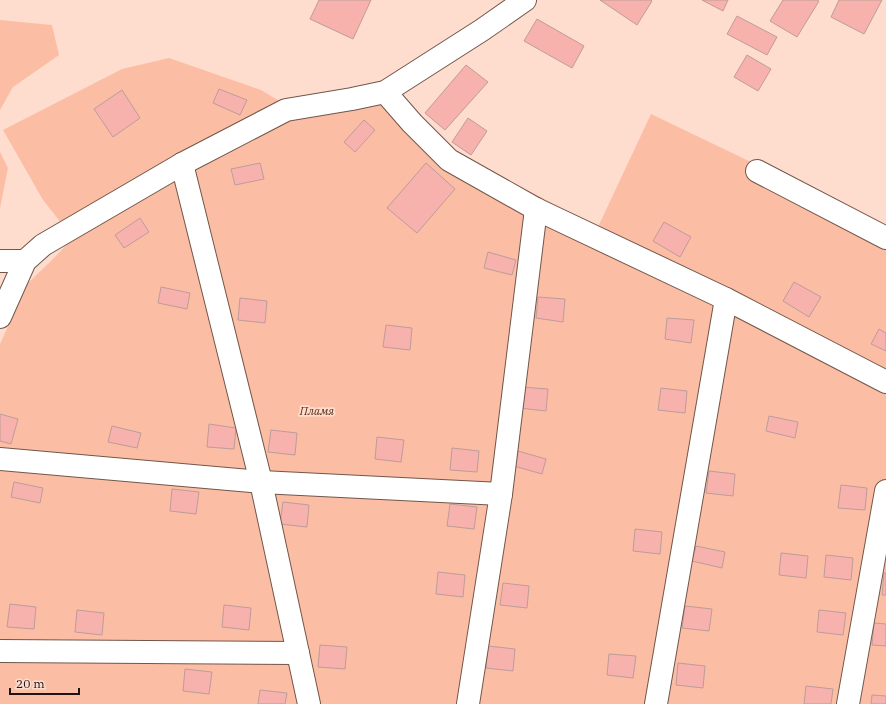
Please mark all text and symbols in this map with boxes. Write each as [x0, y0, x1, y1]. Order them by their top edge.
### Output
park label: Пламя [299, 404, 334, 418]
scale bar [10, 670, 79, 696]
text: 20 m [16, 676, 45, 691]

